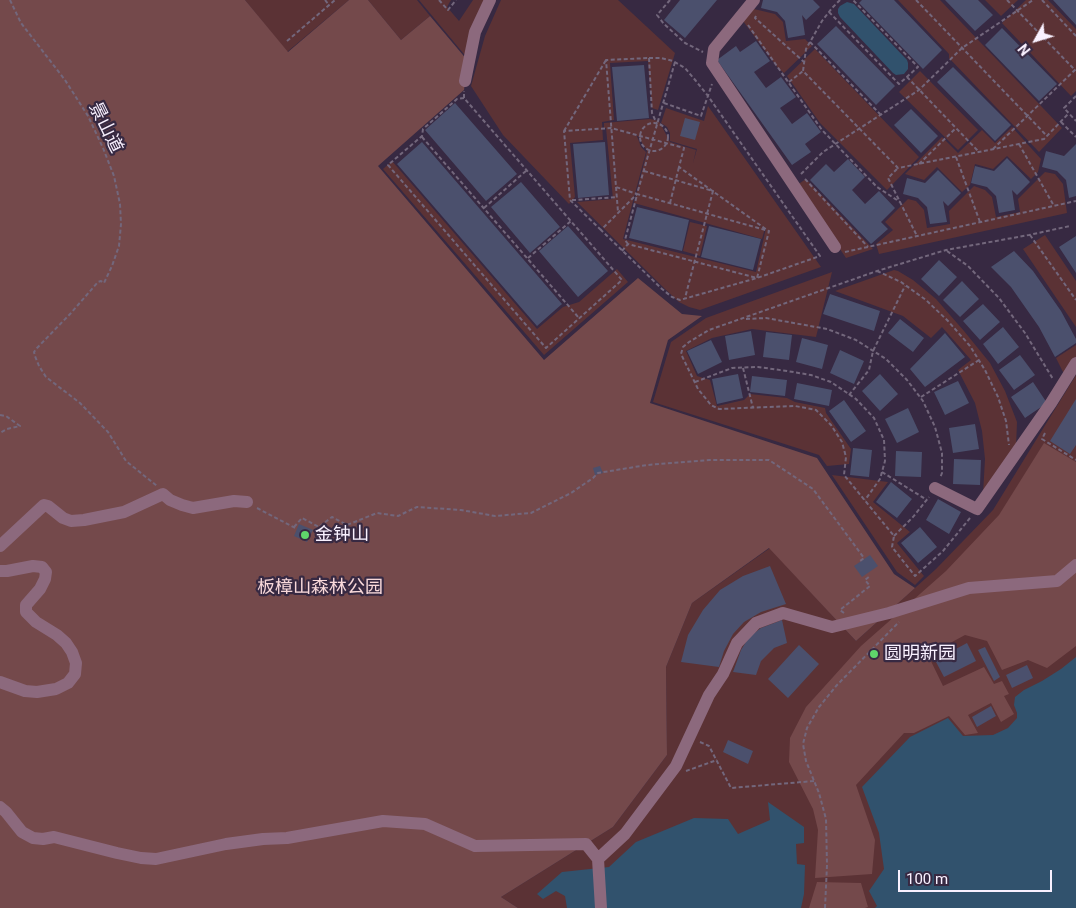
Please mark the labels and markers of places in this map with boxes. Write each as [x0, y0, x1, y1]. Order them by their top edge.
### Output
place label: 金钟山 [315, 524, 369, 546]
marker: 金钟山 [299, 529, 311, 541]
place label: 圆明新园 [884, 643, 956, 665]
marker: 圆明新园 [868, 648, 880, 660]

